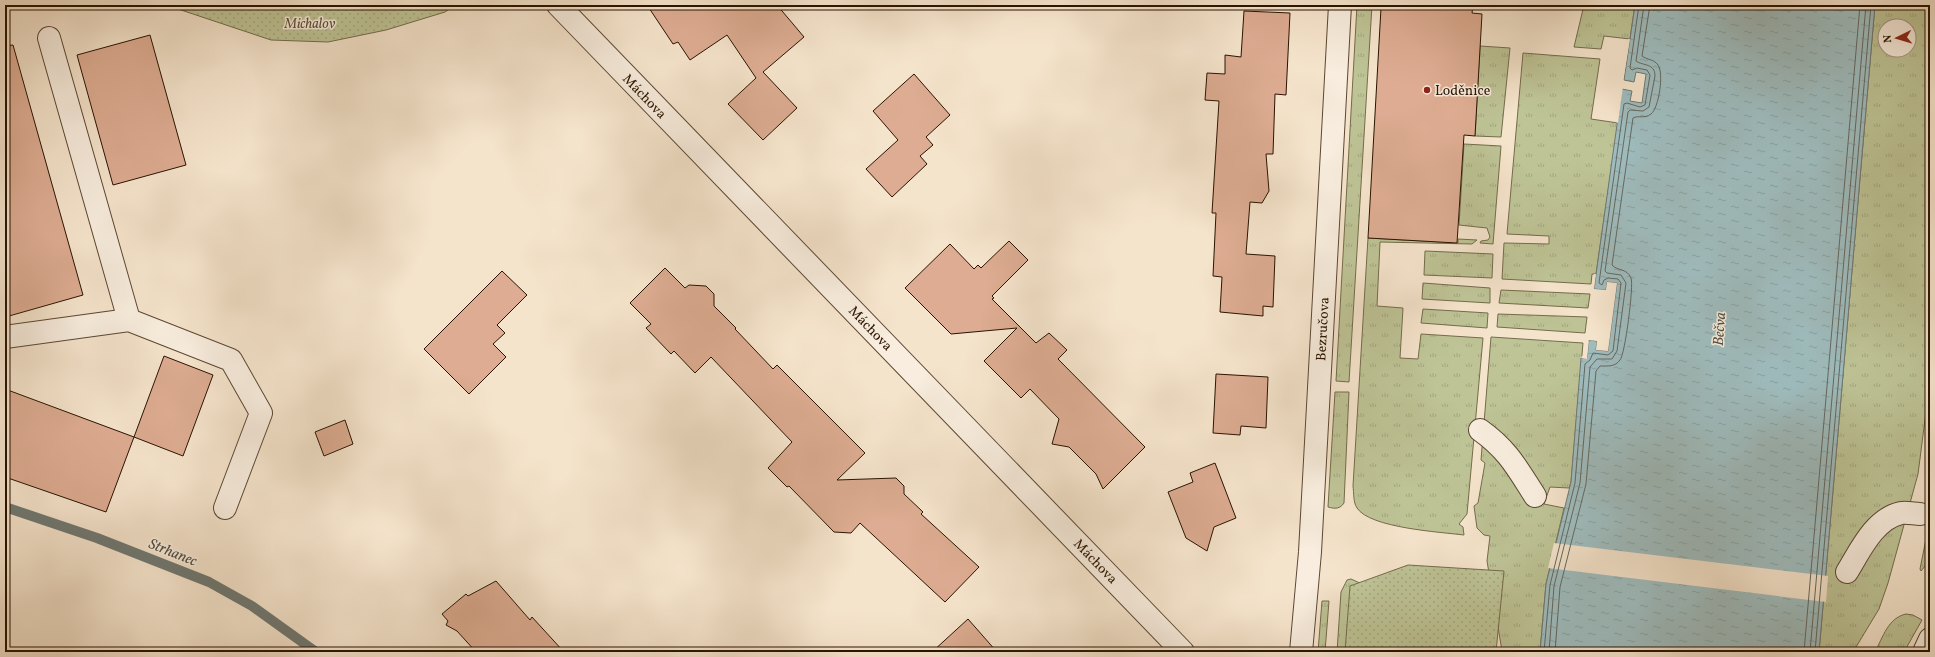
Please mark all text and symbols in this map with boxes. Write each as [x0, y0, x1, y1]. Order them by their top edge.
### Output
park label: Michalov [284, 15, 336, 34]
north arrow [1877, 18, 1917, 58]
text: N [1881, 34, 1896, 43]
street label: Máchova [618, 70, 670, 124]
place label: Loděnice [1435, 82, 1491, 101]
marker: Loděnice [1422, 85, 1432, 95]
street label: Bezručova [1312, 297, 1335, 362]
street label: Máchova [844, 302, 896, 356]
water label: Bečva [1709, 311, 1732, 347]
water label: Strhanec [145, 534, 200, 573]
street label: Máchova [1069, 535, 1121, 589]

